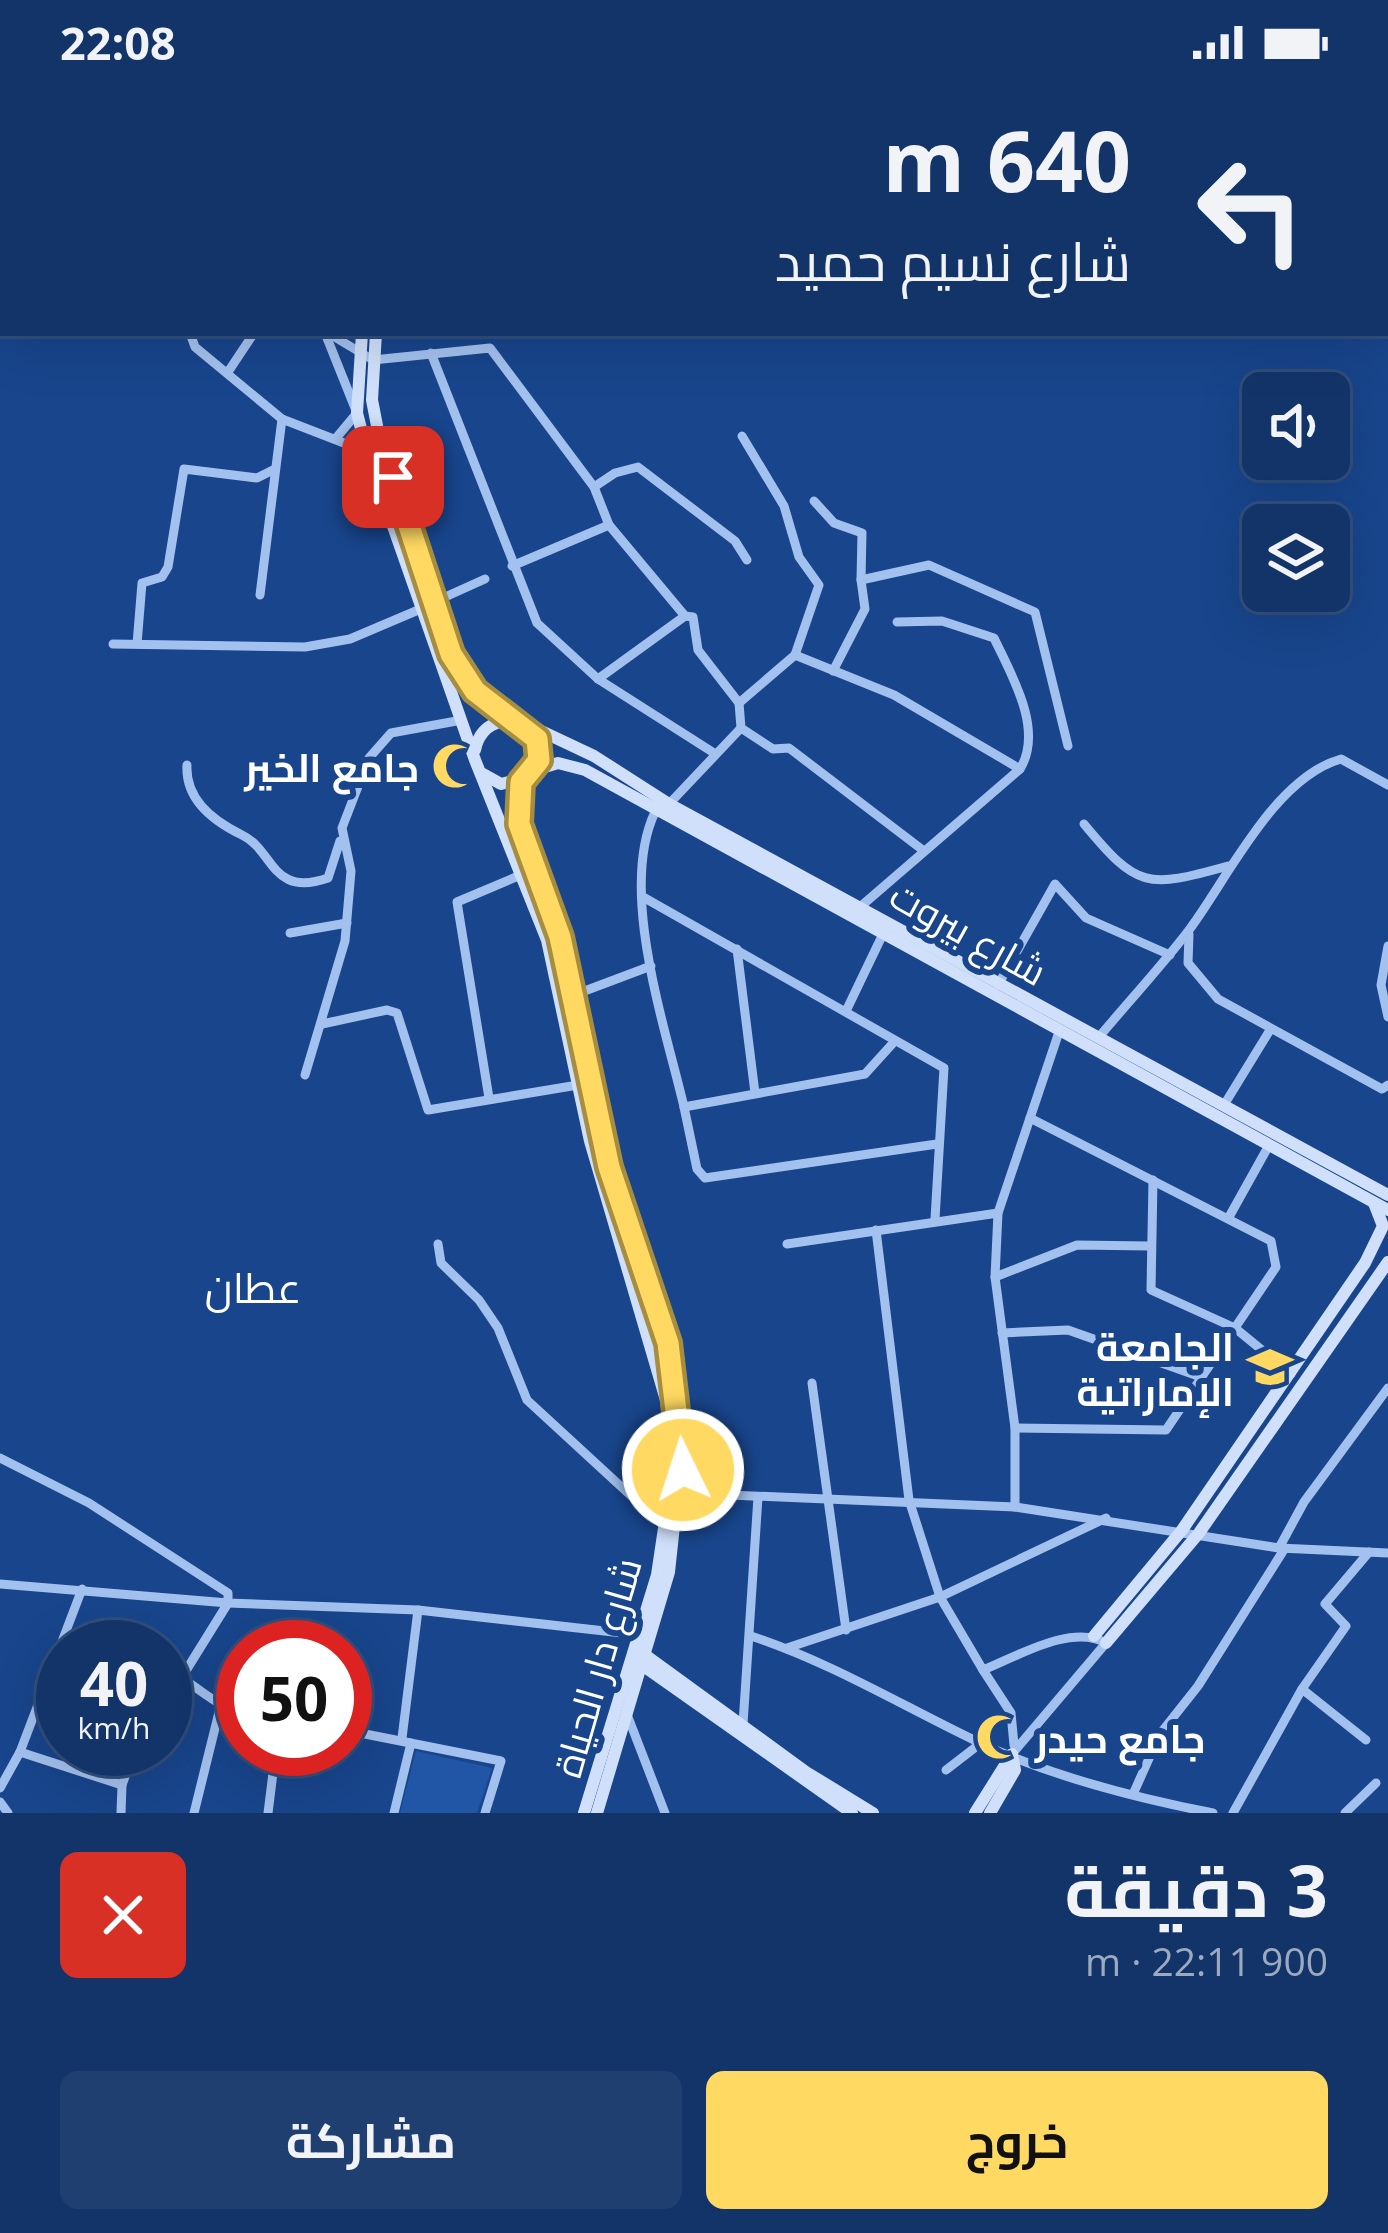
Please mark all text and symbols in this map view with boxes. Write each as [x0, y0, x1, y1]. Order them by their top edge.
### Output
text: 22:08 [60, 12, 176, 73]
text: 640 m [883, 102, 1131, 217]
icon: left [1173, 132, 1329, 288]
text: شارع نسيم حميد [775, 223, 1131, 297]
map controls [1242, 372, 1350, 612]
button: sound [1242, 372, 1350, 480]
pin [342, 426, 444, 528]
icon: arrive [360, 444, 426, 510]
button: layers [1242, 504, 1350, 612]
place label: جامع الخير [243, 740, 419, 795]
mosque icon: جامع الخير [430, 741, 480, 791]
street label: شارع بيروت [880, 867, 1057, 998]
district label: عطان [205, 1258, 301, 1315]
place label: الجامعة الإماراتية [1076, 1319, 1234, 1418]
school or university icon: الجامعة الإماراتية [1245, 1342, 1295, 1392]
position arrow [620, 1407, 746, 1533]
street label: شارع دار الحياة [539, 1551, 655, 1783]
speed limit sign: 50 [216, 1620, 372, 1776]
text: 40 [80, 1642, 148, 1724]
text: km/h [78, 1707, 150, 1748]
place label: جامع حيدر [1034, 1711, 1205, 1766]
mosque icon: جامع حيدر [974, 1712, 1024, 1762]
text: 3 دقيقة [1065, 1840, 1328, 1938]
button: close [60, 1852, 186, 1978]
text: 900 m · 22:11 [1085, 1934, 1328, 1987]
button: مشاركة [60, 2071, 682, 2209]
button: خروج [706, 2071, 1328, 2209]

